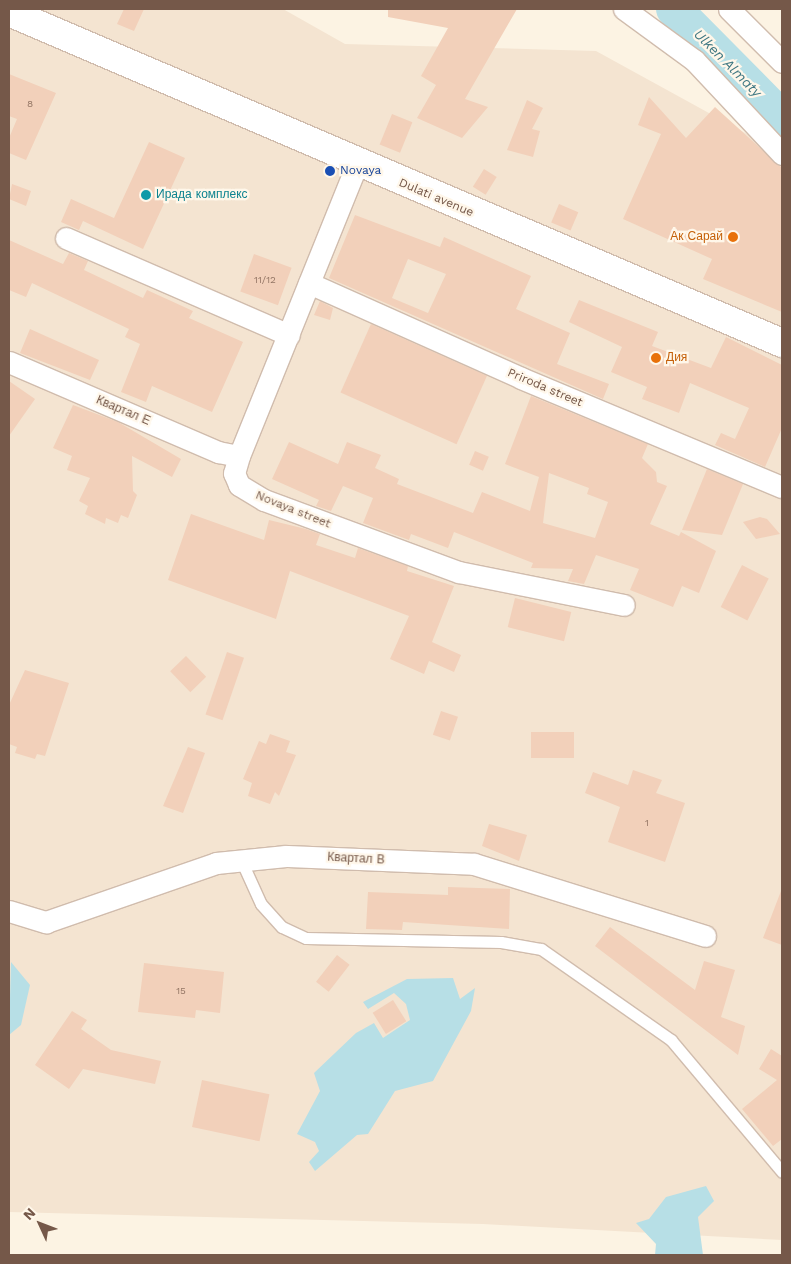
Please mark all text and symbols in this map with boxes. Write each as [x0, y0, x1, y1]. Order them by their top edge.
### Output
water label: Ulken Almaty [690, 25, 766, 101]
house number: 8 [27, 98, 33, 110]
place label: Novaya [340, 164, 381, 178]
marker: Novaya [324, 165, 336, 177]
street label: Dulati avenue [396, 176, 476, 220]
place label: Ирада комплекс [156, 188, 248, 202]
marker: Ирада комплекс [140, 189, 152, 201]
place label: Ак Сарай [670, 230, 723, 244]
marker: Ак Сарай [727, 231, 739, 243]
house number: 11/12 [254, 274, 276, 286]
place label: Дия [666, 351, 687, 365]
marker: Дия [650, 352, 662, 364]
street label: Priroda street [505, 366, 585, 410]
street label: Квартал Е [94, 393, 152, 429]
street label: Novaya street [253, 488, 333, 532]
house number: 1 [645, 817, 649, 829]
street label: Квартал В [327, 850, 385, 868]
house number: 15 [176, 985, 186, 997]
north arrow [15, 1199, 65, 1249]
text: N [20, 1205, 38, 1223]

